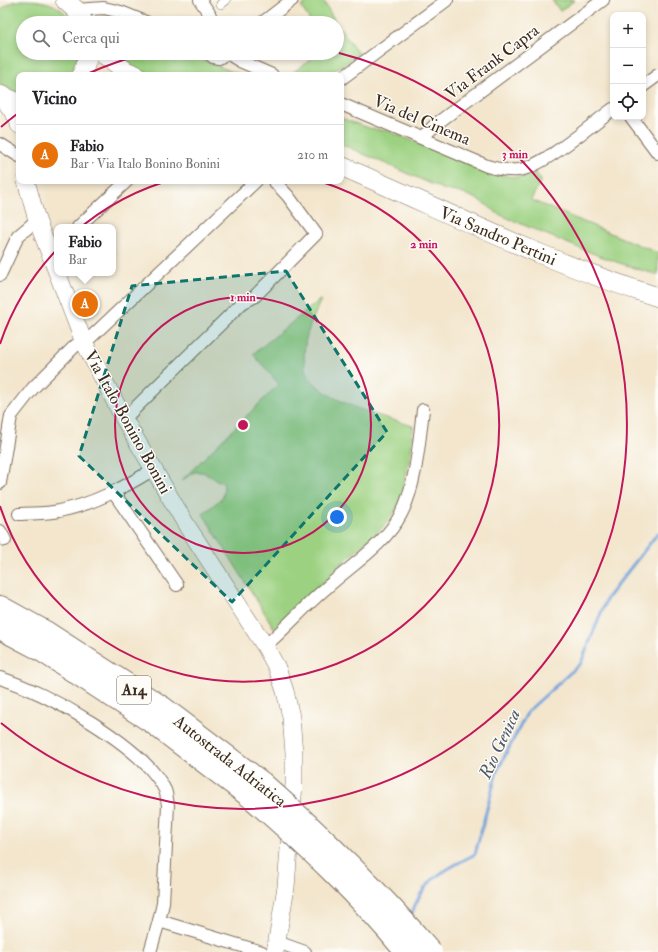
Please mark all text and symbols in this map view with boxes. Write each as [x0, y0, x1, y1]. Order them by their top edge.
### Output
map controls [610, 12, 646, 120]
button: + [610, 12, 646, 48]
search box [16, 16, 344, 60]
street label: Via Frank Capra [441, 19, 545, 105]
icon: search [30, 27, 52, 49]
text: Cerca qui [62, 29, 120, 48]
button: − [610, 48, 646, 84]
button: locate [610, 84, 646, 120]
text: Vicino [32, 88, 77, 109]
street label: Via del Cinema [370, 90, 475, 150]
text: Fabio [70, 137, 104, 156]
text: A [41, 147, 49, 163]
text: 210 m [297, 147, 328, 163]
text: 3 min [502, 147, 529, 162]
text: Bar · Via Italo Bonino Bonini [70, 156, 220, 172]
street label: Via Sandro Pertini [436, 202, 560, 270]
popup [54, 224, 116, 276]
text: Fabio [68, 233, 102, 252]
text: 2 min [410, 237, 438, 252]
text: Bar [68, 252, 87, 268]
pin: A [72, 289, 98, 319]
text: 1 min [230, 290, 257, 305]
street label: Via Italo Bonino Bonini [80, 346, 176, 498]
centre of rings [236, 418, 250, 432]
your location [327, 507, 347, 527]
road number: A14 [117, 676, 151, 704]
water label: Rio Genica [474, 706, 526, 783]
street label: Autostrada Adriatica [169, 710, 291, 812]

